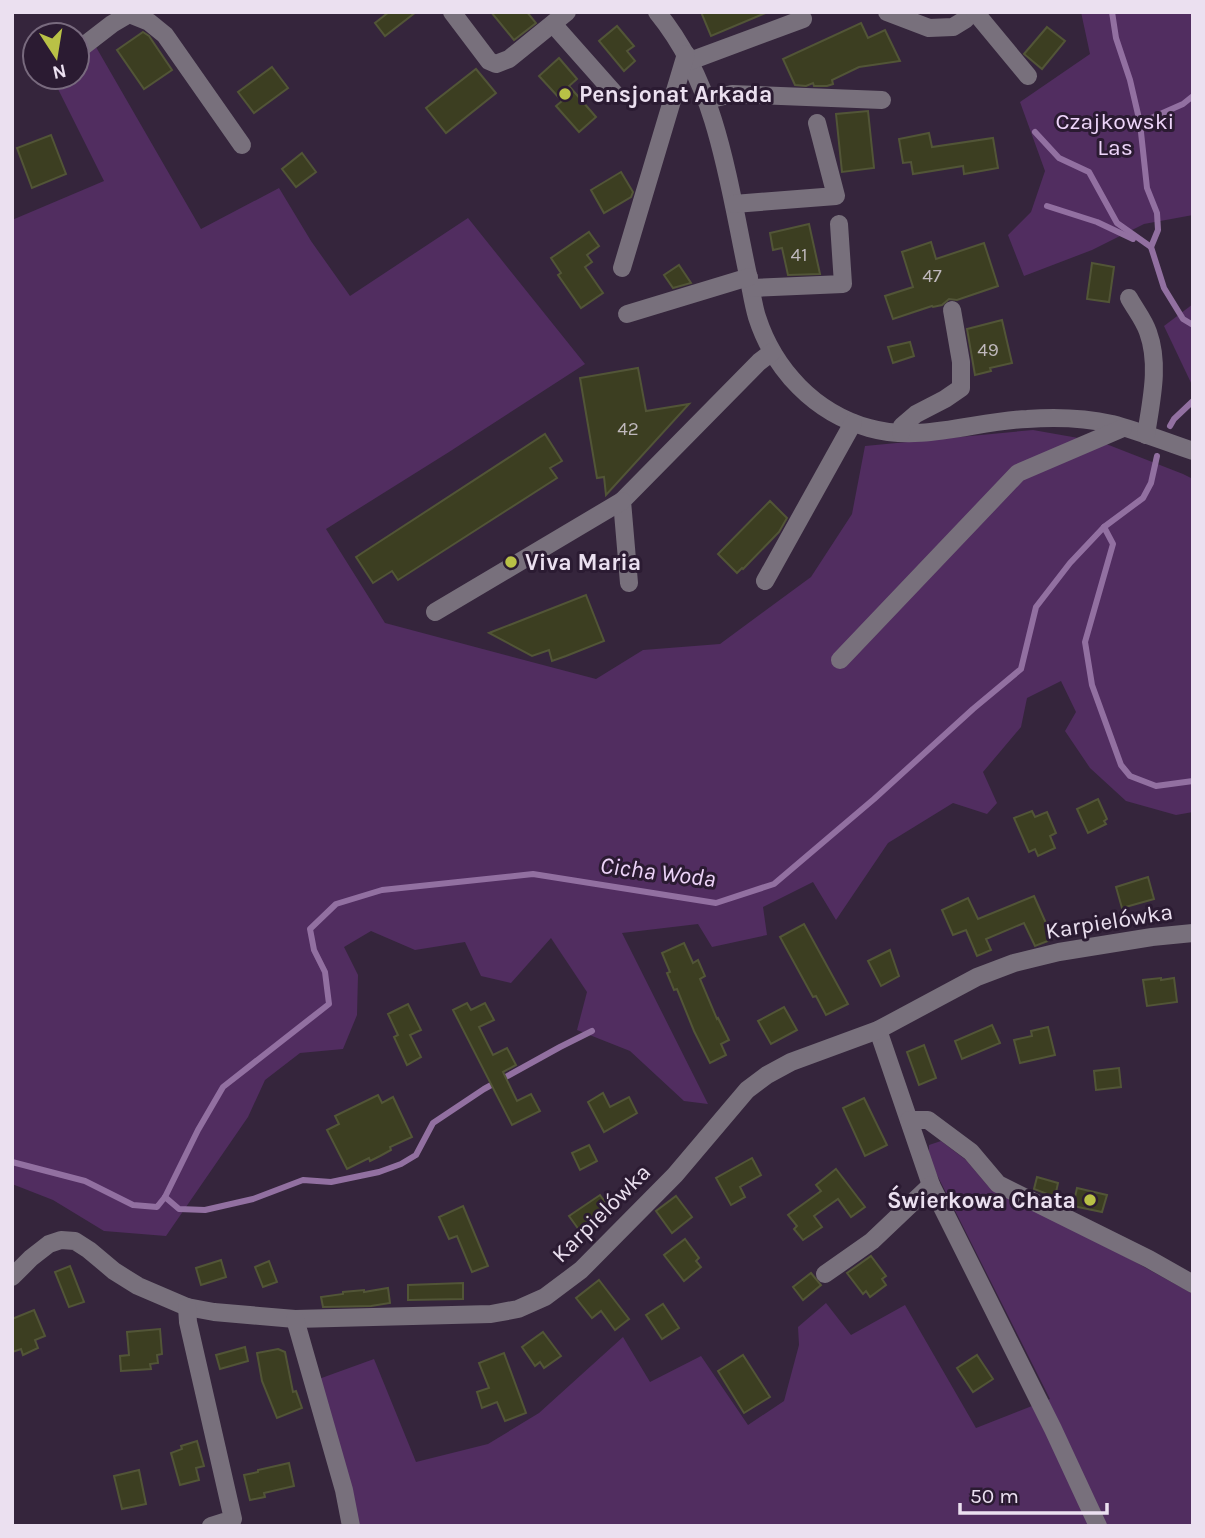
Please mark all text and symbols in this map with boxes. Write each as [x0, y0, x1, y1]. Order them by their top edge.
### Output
north arrow [21, 21, 91, 91]
text: N [50, 59, 68, 84]
place label: Pensjonat Arkada [579, 81, 772, 108]
marker: Pensjonat Arkada [557, 86, 573, 102]
park label: Czajkowski Las [1056, 108, 1174, 161]
house number: 41 [791, 244, 807, 266]
house number: 47 [922, 265, 942, 287]
house number: 49 [977, 339, 999, 361]
house number: 42 [617, 418, 639, 440]
place label: Viva Maria [525, 549, 641, 576]
marker: Viva Maria [503, 554, 519, 570]
water label: Cicha Woda [599, 851, 717, 893]
street label: Karpielówka [1044, 898, 1175, 945]
street label: Karpielówka [546, 1158, 656, 1268]
place label: Świerkowa Chata [887, 1185, 1076, 1214]
marker: Świerkowa Chata [1082, 1192, 1098, 1208]
scale bar [960, 1472, 1107, 1516]
text: 50 m [970, 1484, 1019, 1508]

